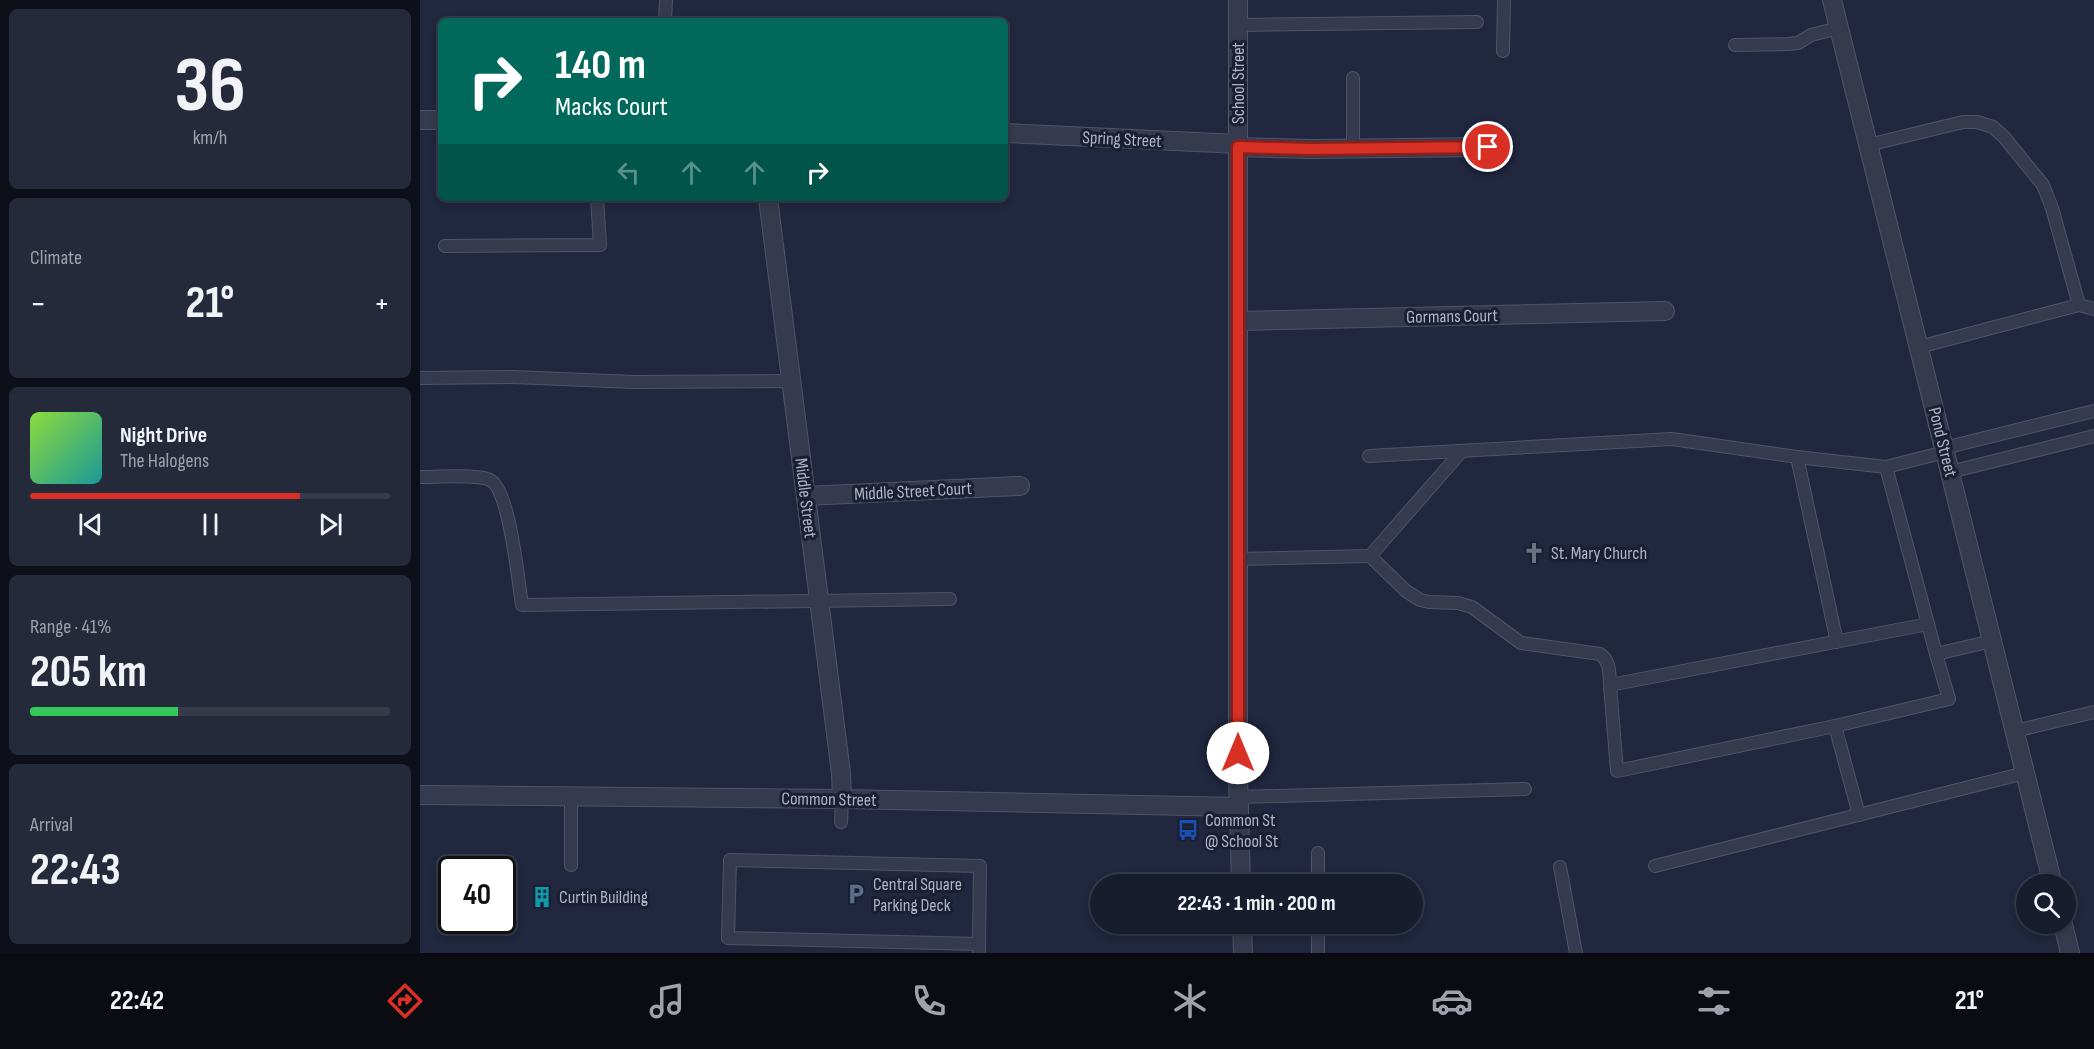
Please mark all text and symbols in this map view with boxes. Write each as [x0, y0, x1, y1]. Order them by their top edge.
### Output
text: 36 [174, 40, 246, 133]
text: 140 m [555, 40, 646, 91]
icon: right [456, 42, 534, 120]
street label: School Street [1228, 42, 1249, 124]
text: Macks Court [555, 91, 668, 123]
pin [1462, 121, 1513, 172]
text: km/h [193, 126, 227, 150]
street label: Spring Street [1082, 127, 1163, 152]
icon: arrive [1471, 130, 1504, 163]
icon: left [612, 156, 645, 189]
icon: ahead [675, 156, 708, 189]
icon: ahead [738, 156, 771, 189]
icon: right [801, 156, 834, 189]
text: Climate [30, 246, 82, 270]
text: 21° [186, 276, 234, 331]
text: − [30, 284, 46, 324]
text: + [374, 284, 390, 324]
street label: Gormans Court [1406, 305, 1498, 328]
street label: Pond Street [1924, 405, 1961, 480]
text: Night Drive [120, 422, 207, 449]
text: The Halogens [120, 449, 209, 473]
street label: Middle Street [790, 457, 821, 540]
street label: Middle Street Court [854, 478, 973, 505]
icon: previous [74, 508, 107, 541]
icon: pause [194, 508, 227, 541]
icon: next [314, 508, 347, 541]
church icon: St. Mary Church [1522, 541, 1546, 565]
place label: St. Mary Church [1551, 543, 1647, 564]
text: Range · 41% [30, 615, 111, 639]
text: 205 km [30, 645, 147, 700]
position arrow [1206, 721, 1270, 785]
street label: Common Street [781, 788, 877, 811]
place label: Common St @ School St [1205, 810, 1279, 852]
text: Arrival [30, 813, 73, 837]
bus stop icon: Common St @ School St [1176, 818, 1200, 842]
text: 22:43 [30, 843, 121, 898]
speed limit sign: 40 [438, 856, 516, 934]
place label: Central Square Parking Deck [873, 874, 962, 916]
map controls [2016, 874, 2076, 934]
button: search [2016, 874, 2076, 934]
parking icon: Central Square Parking Deck [844, 882, 868, 906]
building icon: Curtin Building [530, 885, 554, 909]
place label: Curtin Building [559, 887, 648, 908]
text: 22:43 · 1 min · 200 m [1177, 890, 1336, 917]
icon: directions [384, 980, 426, 1022]
icon: music [646, 980, 688, 1022]
icon: phone [908, 980, 950, 1022]
icon: climate [1169, 980, 1211, 1022]
icon: car [1431, 980, 1473, 1022]
icon: filters [1693, 980, 1735, 1022]
text: 22:42 [110, 985, 164, 1017]
text: 21° [1955, 985, 1984, 1017]

